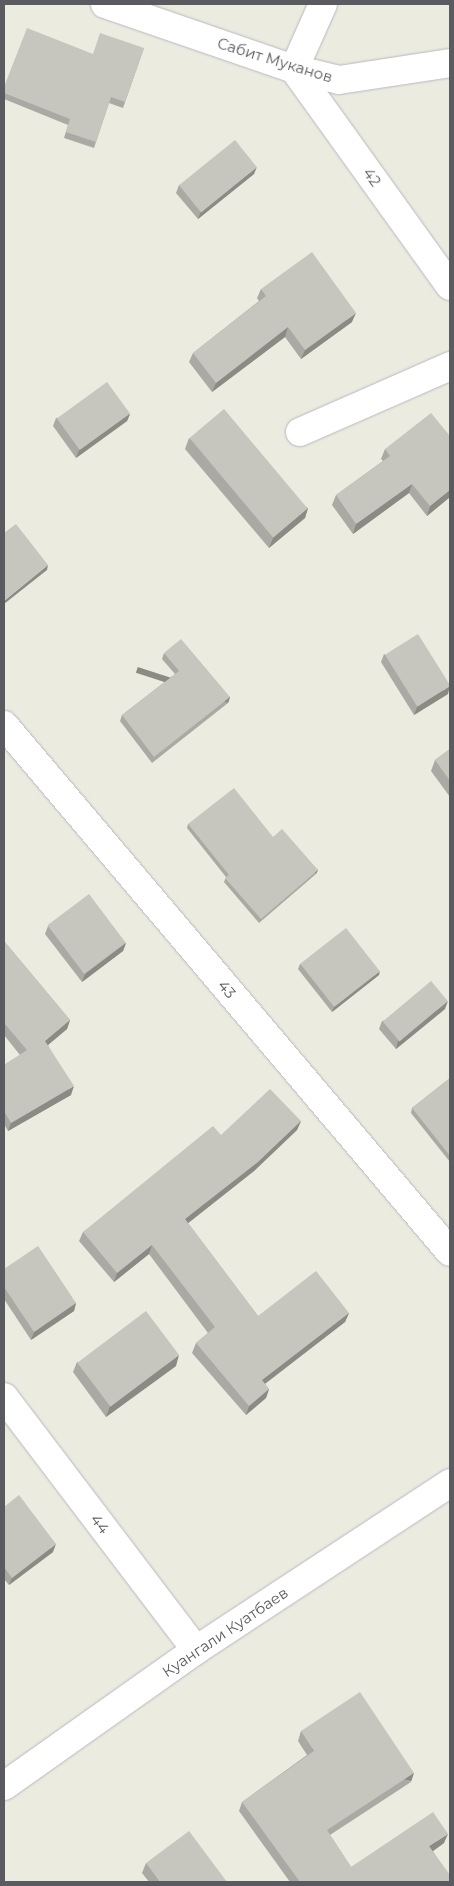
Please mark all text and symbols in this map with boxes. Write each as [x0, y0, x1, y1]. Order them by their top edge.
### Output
street label: Сабит Муканов [215, 34, 335, 86]
street label: 42 [359, 164, 385, 190]
street label: 43 [214, 976, 240, 1002]
street label: 44 [87, 1511, 113, 1537]
street label: Куангали Куатбаев [159, 1583, 291, 1681]

